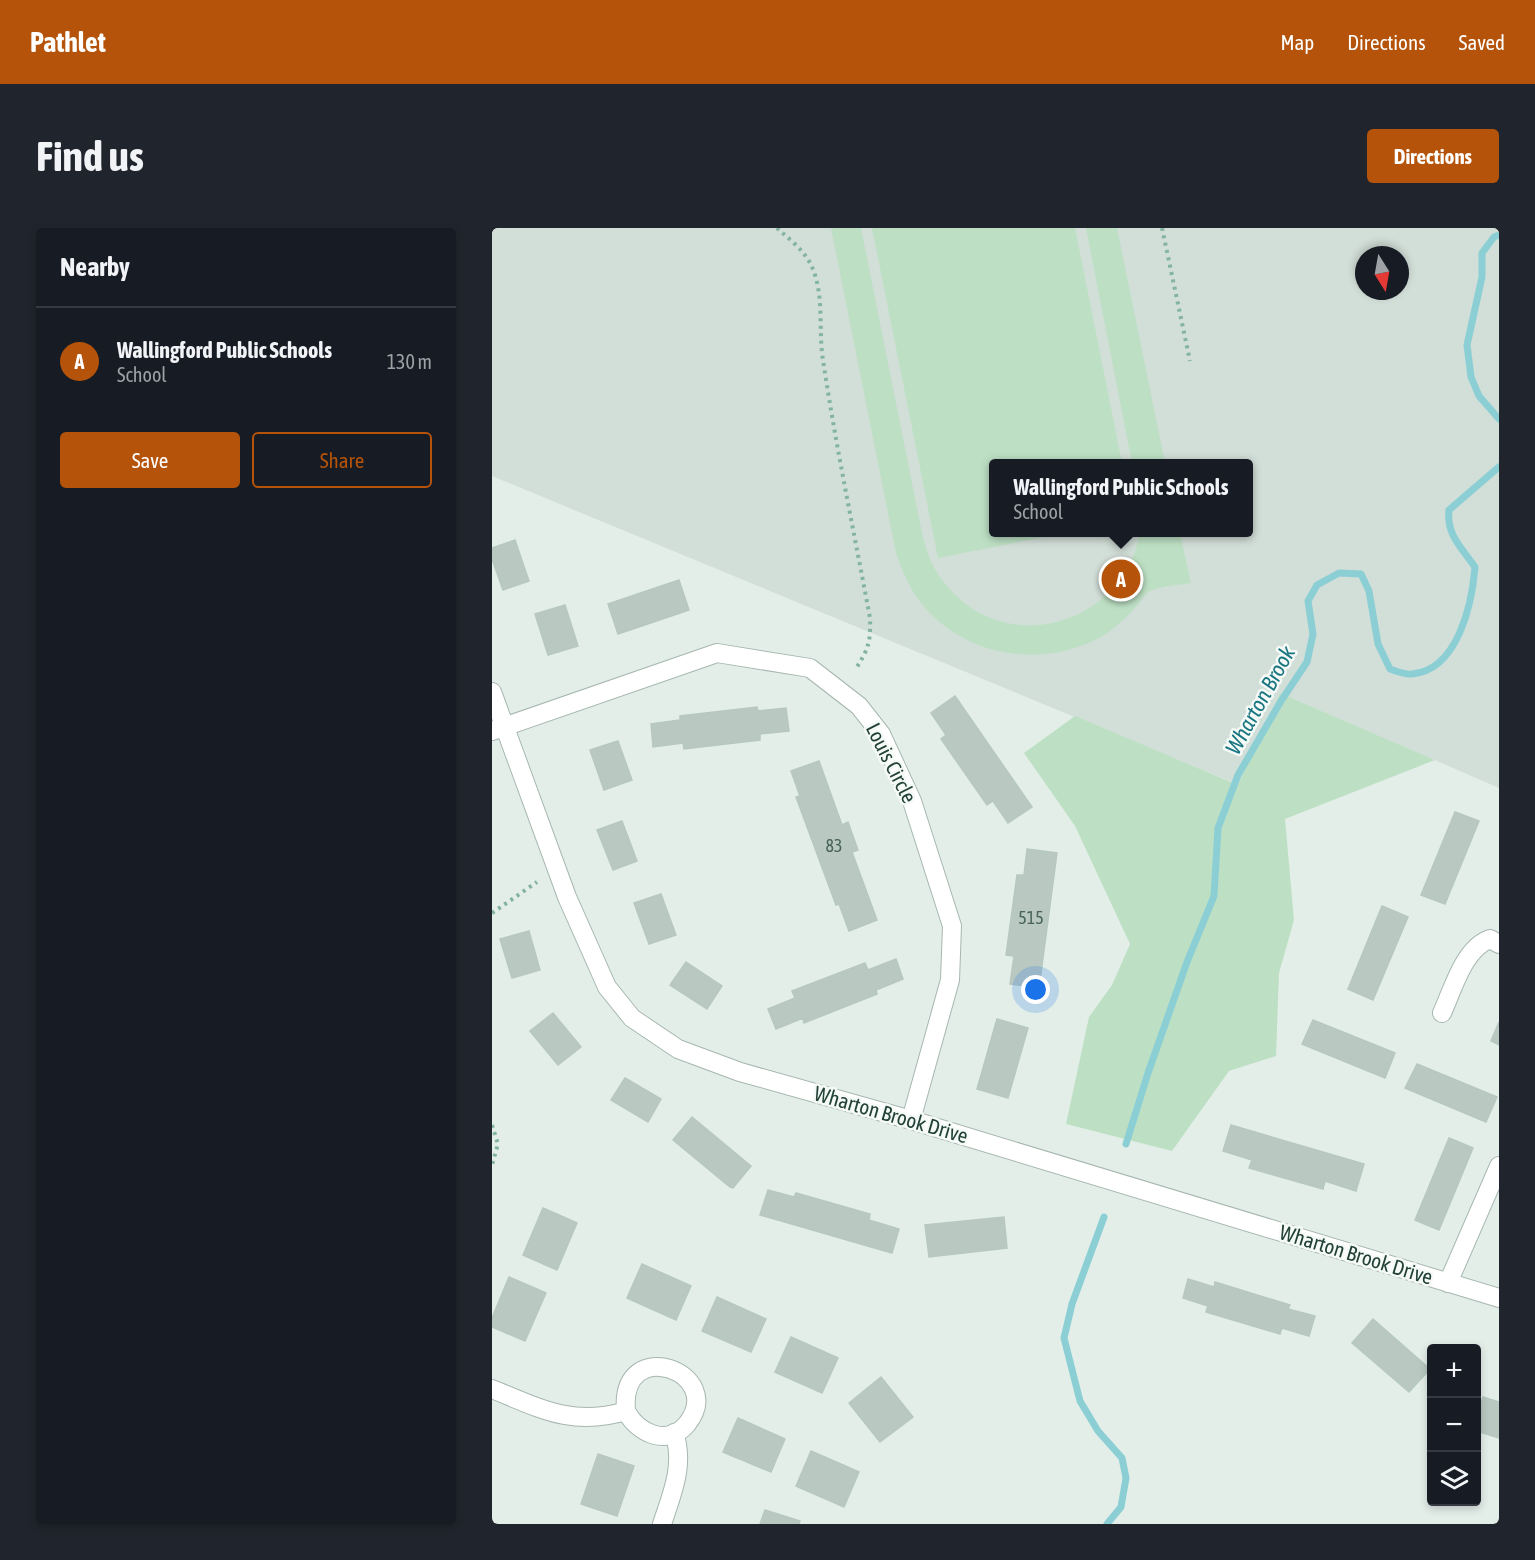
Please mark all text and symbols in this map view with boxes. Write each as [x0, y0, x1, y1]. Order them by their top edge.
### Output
text: Pathlet [30, 26, 106, 58]
text: Map [1280, 30, 1314, 54]
text: Directions [1347, 30, 1426, 54]
text: Saved [1459, 30, 1505, 54]
button: Directions [1367, 129, 1499, 183]
text: Find us [36, 132, 144, 180]
north arrow [1355, 246, 1409, 300]
text: Nearby [60, 252, 130, 282]
text: Wallingford Public Schools [117, 337, 332, 363]
text: A [75, 350, 84, 373]
text: 130 m [387, 350, 432, 373]
text: School [117, 363, 167, 386]
button: Save [60, 432, 240, 488]
button: Share [252, 432, 432, 488]
popup [989, 459, 1253, 537]
text: Wallingford Public Schools [1014, 474, 1228, 500]
text: School [1014, 500, 1063, 523]
pin: A [1102, 556, 1140, 602]
water label: Wharton Brook [1220, 641, 1301, 759]
street label: Louis Circle [862, 719, 922, 806]
house number: 83 [826, 835, 842, 856]
house number: 515 [1018, 907, 1044, 928]
your location [1021, 975, 1050, 1004]
street label: Wharton Brook Drive [812, 1081, 971, 1147]
street label: Wharton Brook Drive [1277, 1219, 1436, 1289]
map controls [1427, 1344, 1481, 1506]
button: + [1427, 1344, 1481, 1398]
button: − [1427, 1398, 1481, 1452]
button: layers [1427, 1452, 1481, 1506]

